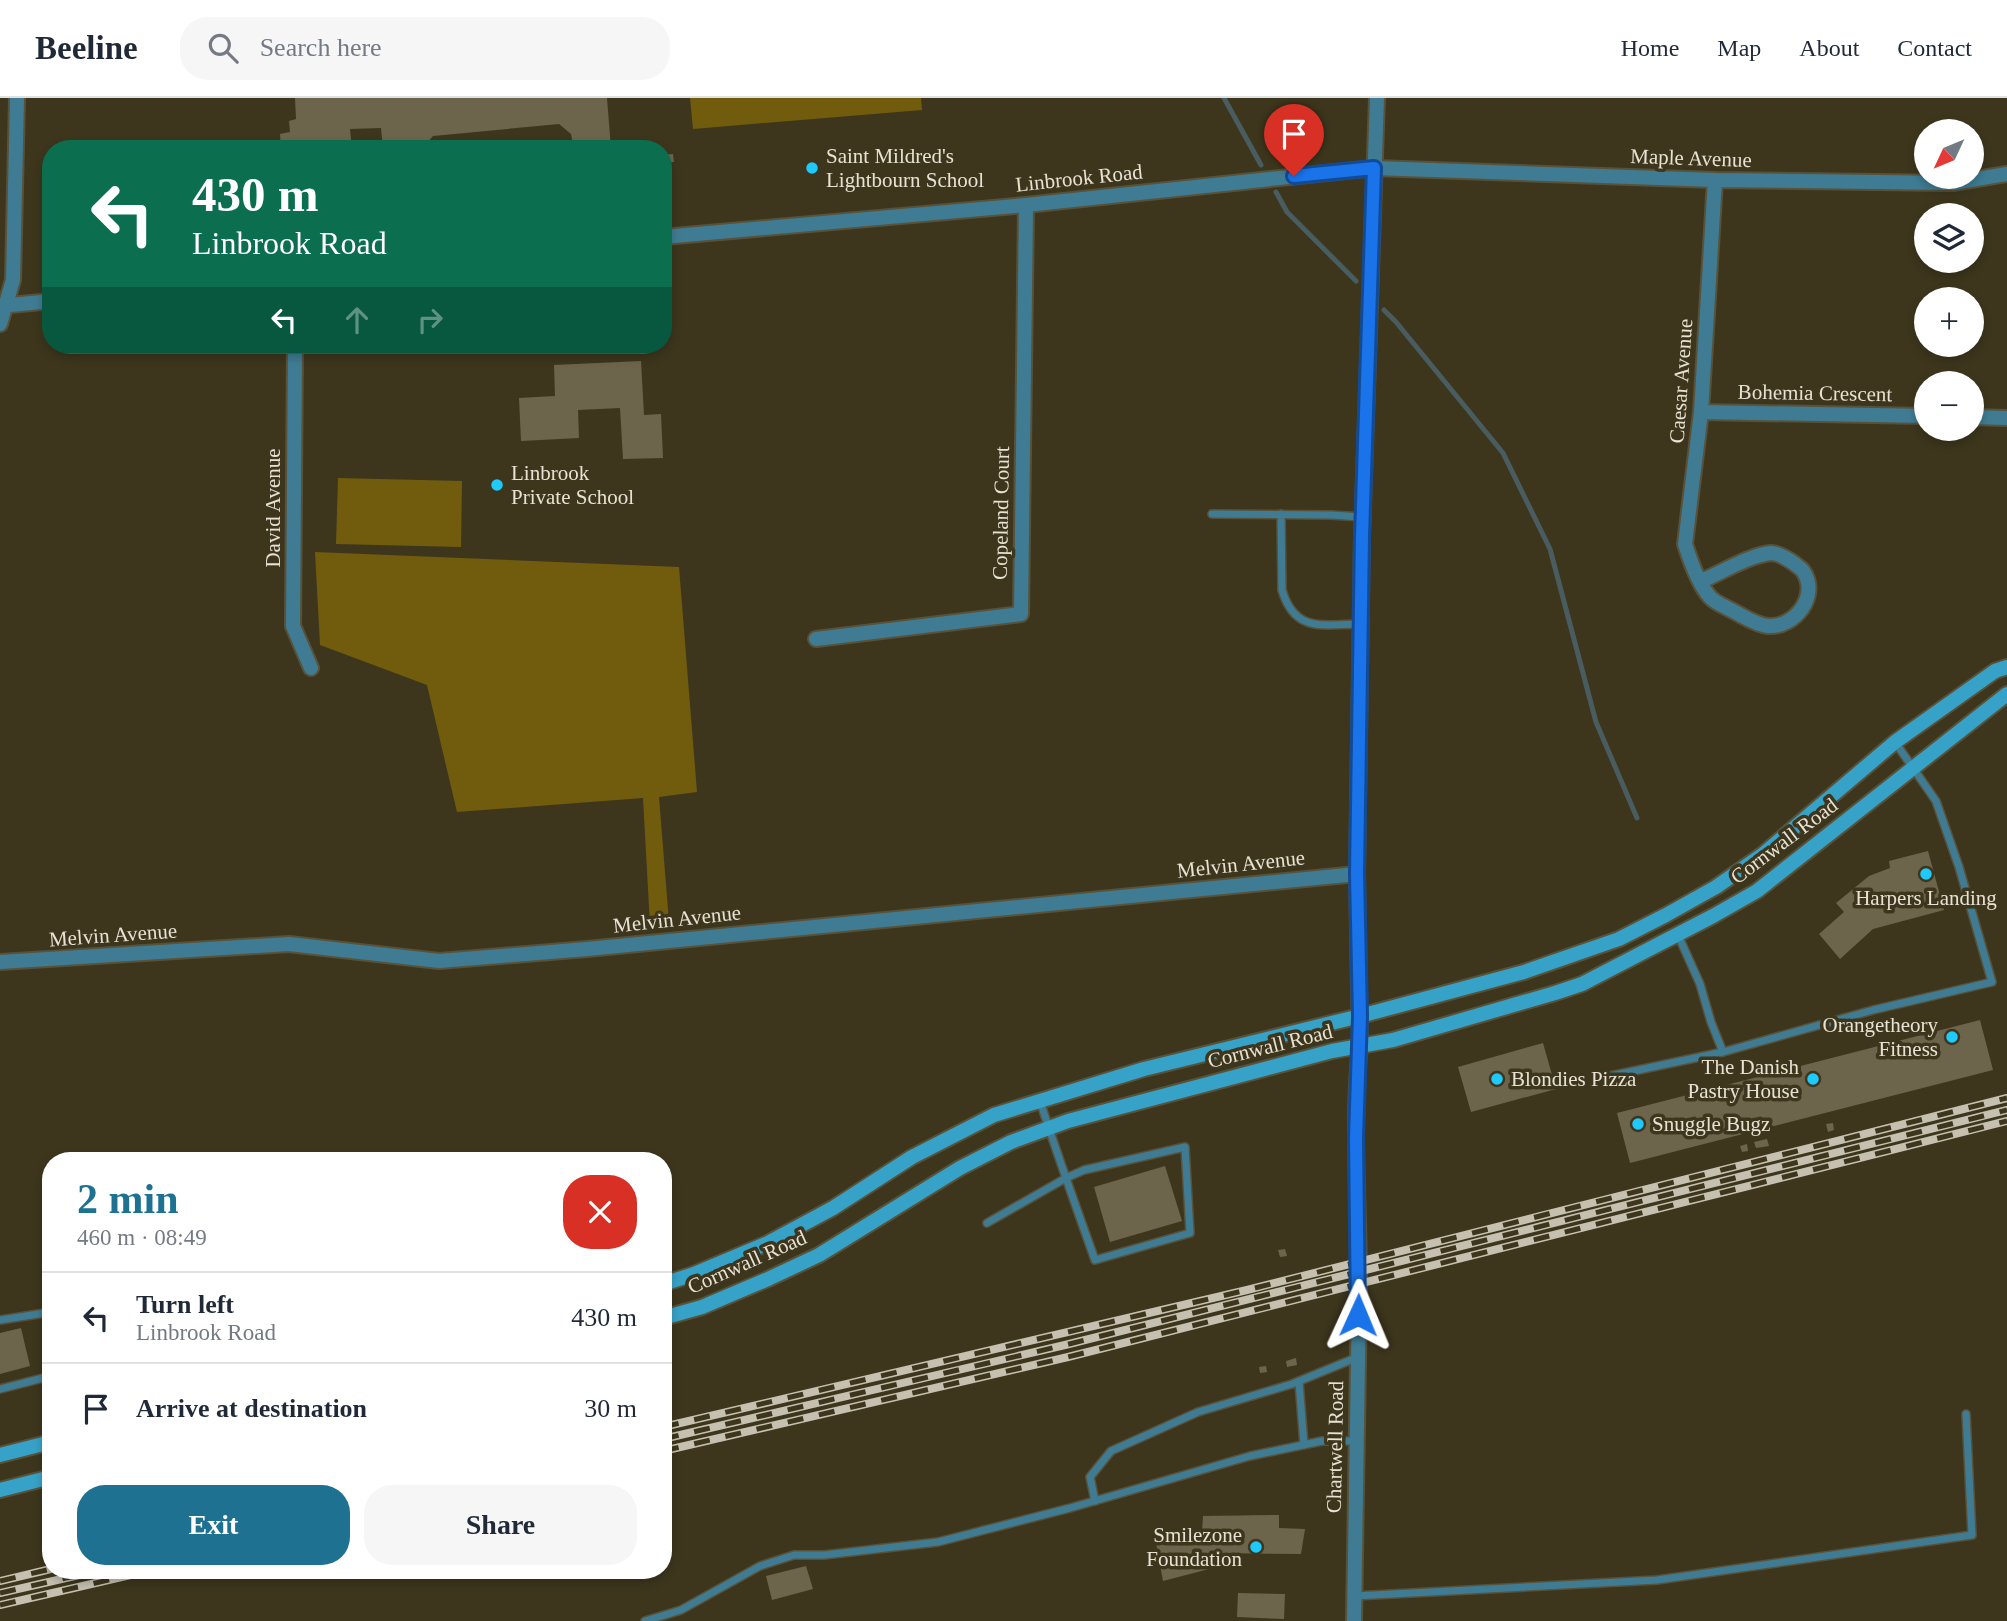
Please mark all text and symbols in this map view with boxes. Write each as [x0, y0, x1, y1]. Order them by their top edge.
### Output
search box [180, 17, 670, 80]
icon: search [204, 29, 242, 67]
text: Beeline [35, 30, 138, 66]
text: Search here [260, 33, 382, 62]
text: Home [1621, 35, 1679, 61]
text: Map [1717, 35, 1761, 61]
text: About [1799, 35, 1859, 61]
text: Contact [1897, 35, 1972, 61]
pin [1264, 104, 1324, 176]
icon: arrive [1275, 115, 1313, 153]
north arrow [1914, 119, 1984, 189]
map controls [1914, 119, 1984, 441]
place label: Saint Mildred's Lightbourn School [826, 144, 984, 192]
street label: Maple Avenue [1630, 144, 1752, 172]
street label: Linbrook Road [1014, 159, 1144, 197]
marker: Saint Mildred's Lightbourn School [804, 160, 820, 176]
text: 430 m [192, 167, 319, 222]
icon: left [77, 168, 168, 259]
button: layers [1914, 203, 1984, 273]
text: Linbrook Road [192, 225, 387, 261]
button: + [1914, 287, 1984, 357]
icon: left [265, 301, 303, 339]
icon: ahead [338, 301, 376, 339]
icon: right [411, 301, 449, 339]
street label: Caesar Avenue [1665, 318, 1697, 444]
button: − [1914, 371, 1984, 441]
street label: Bohemia Crescent [1738, 380, 1893, 406]
street label: Copeland Court [988, 446, 1014, 580]
street label: David Avenue [261, 448, 285, 568]
place label: Linbrook Private School [511, 461, 634, 509]
marker: Linbrook Private School [489, 477, 505, 493]
street label: Cornwall Road [1726, 793, 1843, 889]
street label: Melvin Avenue [1176, 845, 1306, 883]
marker: Harpers Landing [1918, 866, 1934, 882]
place label: Harpers Landing [1855, 886, 1997, 910]
street label: Melvin Avenue [612, 900, 742, 938]
street label: Melvin Avenue [48, 919, 178, 951]
place label: Orangetheory Fitness [1823, 1013, 1938, 1061]
street label: Cornwall Road [1205, 1019, 1335, 1073]
marker: Orangetheory Fitness [1944, 1029, 1960, 1045]
place label: The Danish Pastry House [1688, 1055, 1799, 1103]
place label: Blondies Pizza [1511, 1067, 1637, 1091]
marker: Blondies Pizza [1489, 1071, 1505, 1087]
marker: The Danish Pastry House [1805, 1071, 1821, 1087]
place label: Snuggle Bugz [1652, 1112, 1770, 1136]
marker: Snuggle Bugz [1630, 1116, 1646, 1132]
button: close [563, 1175, 637, 1249]
text: 2 min [77, 1176, 179, 1222]
text: 460 m · 08:49 [77, 1225, 207, 1250]
street label: Cornwall Road [684, 1225, 811, 1299]
position arrow [1321, 1278, 1395, 1352]
text: Turn left [136, 1290, 234, 1319]
icon: left [77, 1299, 115, 1337]
text: 430 m [571, 1303, 637, 1332]
text: Linbrook Road [136, 1320, 276, 1345]
street label: Chartwell Road [1322, 1380, 1348, 1513]
icon: arrive [77, 1390, 115, 1428]
text: Arrive at destination [136, 1394, 367, 1423]
text: 30 m [584, 1394, 637, 1423]
button: Exit [77, 1485, 350, 1565]
button: Share [364, 1485, 637, 1565]
place label: Smilezone Foundation [1146, 1523, 1242, 1571]
marker: Smilezone Foundation [1248, 1539, 1264, 1555]

